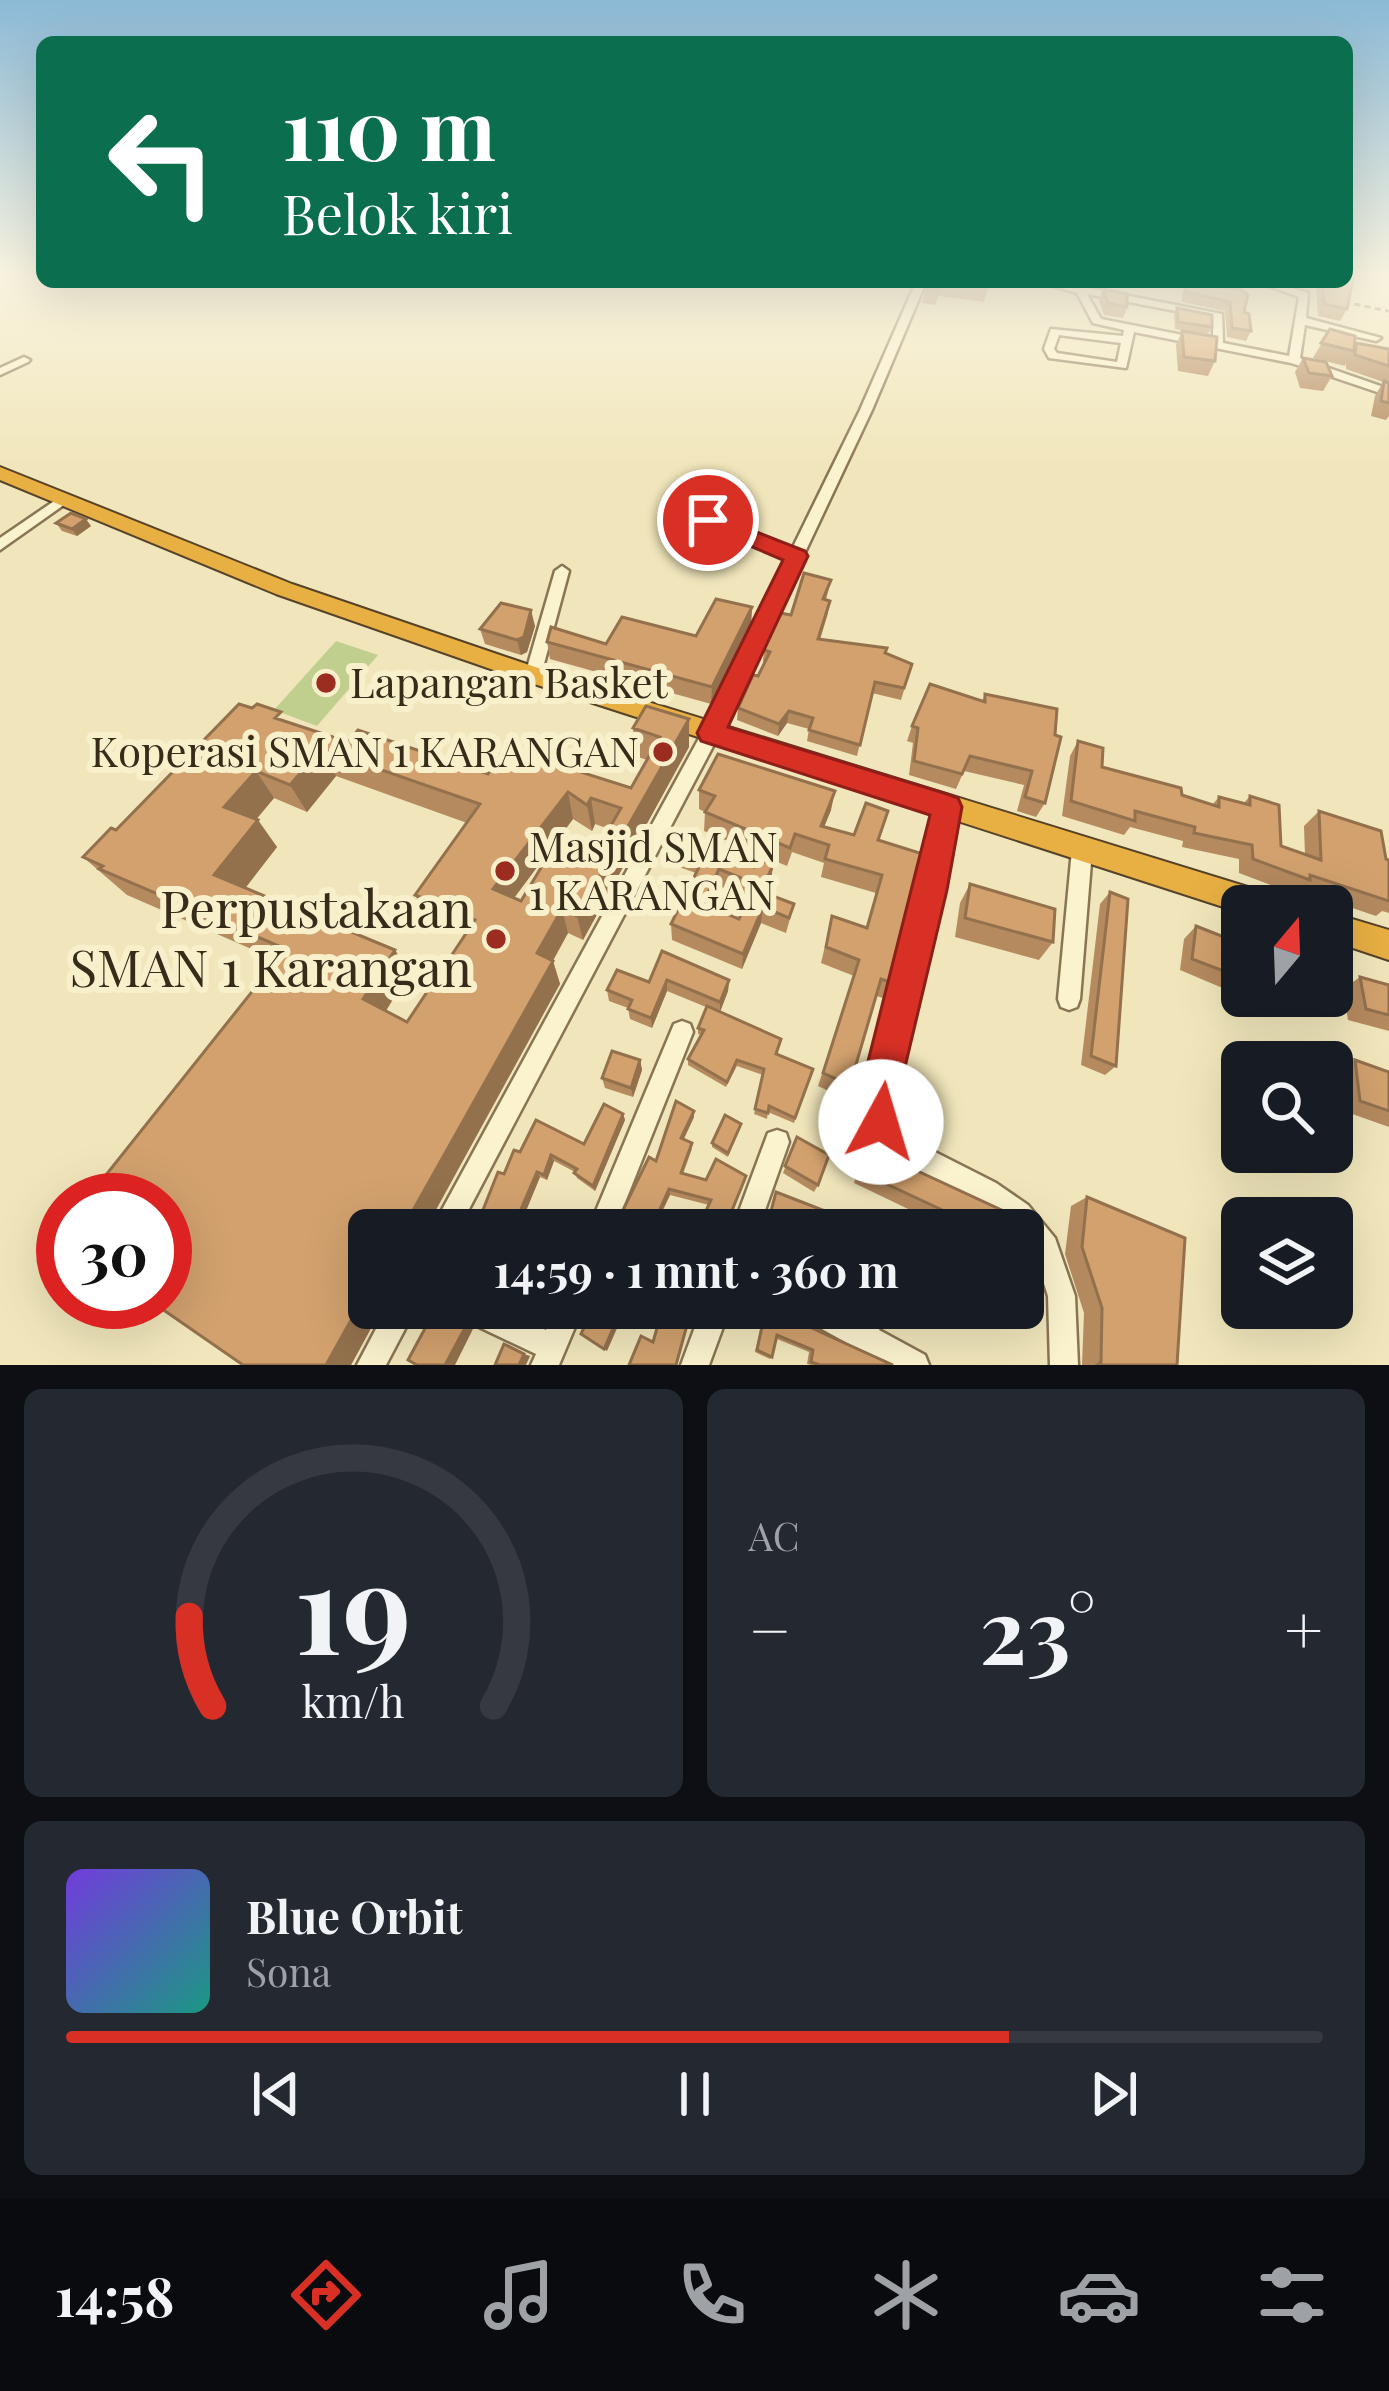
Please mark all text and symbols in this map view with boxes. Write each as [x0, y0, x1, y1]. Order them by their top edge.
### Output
text: 110 m [282, 70, 496, 182]
icon: left [84, 84, 240, 240]
text: Belok kiri [282, 177, 513, 249]
pin [657, 469, 759, 571]
icon: arrive [675, 487, 741, 553]
place label: Lapangan Basket [350, 653, 669, 709]
marker: Lapangan Basket [313, 670, 339, 696]
place label: Koperasi SMAN 1 KARANGAN [91, 722, 639, 778]
marker: Koperasi SMAN 1 KARANGAN [650, 739, 676, 765]
place label: Masjid SMAN 1 KARANGAN [529, 817, 778, 921]
marker: Masjid SMAN 1 KARANGAN [492, 858, 518, 884]
place label: Perpustakaan SMAN 1 Karangan [70, 873, 472, 1000]
north arrow [1221, 885, 1353, 1017]
map controls [1221, 885, 1353, 1329]
marker: Perpustakaan SMAN 1 Karangan [483, 926, 509, 952]
button: search [1221, 1041, 1353, 1173]
position arrow [818, 1059, 944, 1185]
speed limit sign: 30 [36, 1173, 192, 1329]
button: layers [1221, 1197, 1353, 1329]
text: 14:59 · 1 mnt · 360 m [493, 1239, 899, 1299]
text: AC [749, 1509, 800, 1561]
text: 19 [295, 1520, 412, 1686]
text: 23° [980, 1568, 1096, 1688]
text: − [749, 1584, 791, 1672]
text: + [1284, 1584, 1323, 1672]
text: km/h [302, 1672, 405, 1729]
text: Blue Orbit [246, 1885, 463, 1945]
text: Sona [246, 1945, 331, 1997]
icon: previous [243, 2061, 309, 2127]
icon: pause [662, 2061, 728, 2127]
icon: next [1081, 2061, 1147, 2127]
icon: directions [284, 2253, 368, 2337]
icon: music [477, 2253, 561, 2337]
icon: phone [670, 2253, 754, 2337]
icon: climate [864, 2253, 948, 2337]
icon: car [1057, 2253, 1141, 2337]
icon: filters [1250, 2253, 1334, 2337]
text: 14:58 [55, 2259, 175, 2331]

